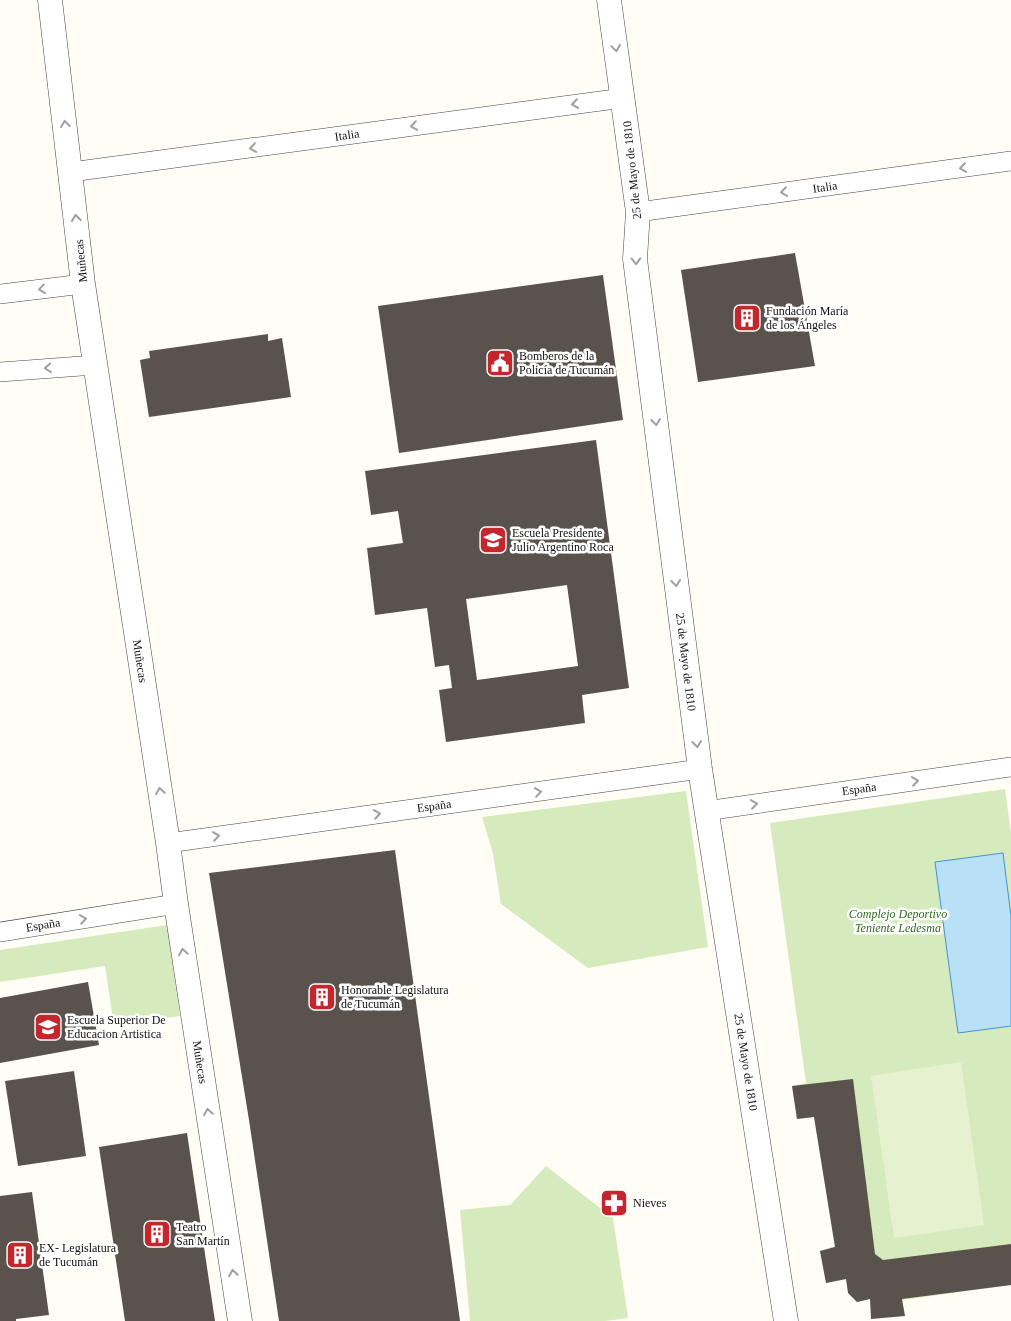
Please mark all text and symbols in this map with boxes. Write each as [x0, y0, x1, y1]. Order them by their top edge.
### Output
one-way arrow [611, 44, 621, 53]
one-way arrow [571, 98, 579, 109]
one-way arrow [60, 120, 71, 128]
one-way arrow [410, 120, 418, 131]
street label: 25 de Mayo de 1810 [620, 120, 644, 220]
street label: Italia [334, 126, 361, 144]
one-way arrow [249, 142, 257, 153]
one-way arrow [958, 162, 966, 173]
street label: Italia [812, 178, 839, 196]
one-way arrow [780, 186, 788, 197]
one-way arrow [71, 214, 82, 222]
street label: Muñecas [72, 238, 90, 283]
one-way arrow [630, 257, 641, 265]
one-way arrow [37, 283, 45, 294]
building icon: Fundación María de los Ángeles [732, 303, 762, 333]
place label: Fundación María de los Ángeles [766, 304, 849, 332]
public building icon: Bomberos de la Policía de Tucumán [485, 348, 515, 378]
place label: Bomberos de la Policía de Tucumán [519, 349, 614, 377]
one-way arrow [43, 363, 51, 374]
one-way arrow [650, 418, 660, 426]
school or university icon: Escuela Presidente Julio Argentino Roca [478, 525, 508, 555]
place label: Escuela Presidente Julio Argentino Roca [512, 526, 614, 554]
one-way arrow [670, 579, 681, 587]
street label: 25 de Mayo de 1810 [673, 612, 699, 712]
street label: Muñecas [130, 639, 150, 684]
one-way arrow [691, 741, 702, 749]
one-way arrow [911, 776, 920, 786]
street label: España [841, 780, 878, 798]
one-way arrow [155, 786, 166, 794]
one-way arrow [534, 787, 542, 798]
street label: España [416, 797, 453, 815]
one-way arrow [751, 799, 759, 810]
one-way arrow [373, 809, 381, 820]
one-way arrow [212, 832, 220, 842]
park label: Complejo Deportivo Teniente Ledesma [849, 907, 947, 935]
one-way arrow [79, 914, 87, 925]
street label: España [25, 915, 62, 935]
one-way arrow [178, 947, 189, 955]
building icon: Honorable Legislatura de Tucumán [307, 982, 337, 1012]
place label: Honorable Legislatura de Tucumán [341, 983, 449, 1011]
school or university icon: Escuela Superior De Educacion Artistica [33, 1012, 63, 1042]
street label: 25 de Mayo de 1810 [731, 1012, 761, 1112]
place label: Escuela Superior De Educacion Artistica [67, 1013, 166, 1041]
street label: Muñecas [190, 1040, 210, 1085]
one-way arrow [203, 1108, 214, 1116]
pharmacy icon: Nieves [599, 1188, 629, 1218]
place label: Nieves [633, 1196, 667, 1210]
building icon: Teatro San Martín [142, 1219, 172, 1249]
place label: Teatro San Martín [176, 1220, 230, 1248]
building icon: EX- Legislatura de Tucumán [5, 1240, 35, 1270]
place label: EX- Legislatura de Tucumán [39, 1241, 117, 1269]
one-way arrow [228, 1268, 238, 1277]

